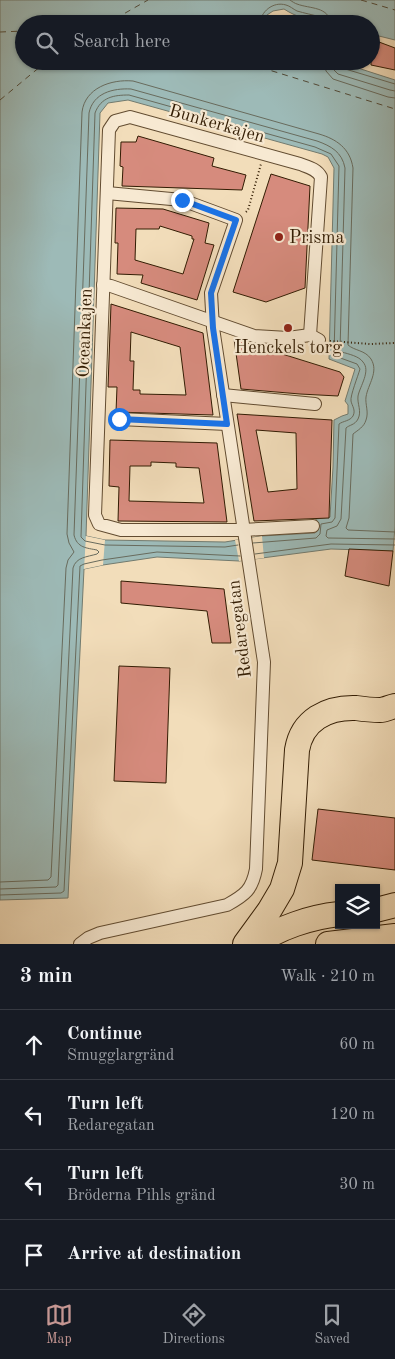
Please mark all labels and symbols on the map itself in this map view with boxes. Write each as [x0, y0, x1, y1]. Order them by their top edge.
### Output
street label: Bunkerkajen [167, 102, 267, 146]
route end [171, 189, 194, 212]
place label: Prisma [289, 229, 345, 247]
marker: Prisma [273, 231, 285, 243]
street label: Oceankajen [74, 288, 96, 378]
marker: Henckels torg [282, 322, 294, 334]
place label: Henckels torg [234, 339, 342, 357]
route start [108, 408, 131, 431]
street label: Redaregatan [225, 579, 255, 679]

